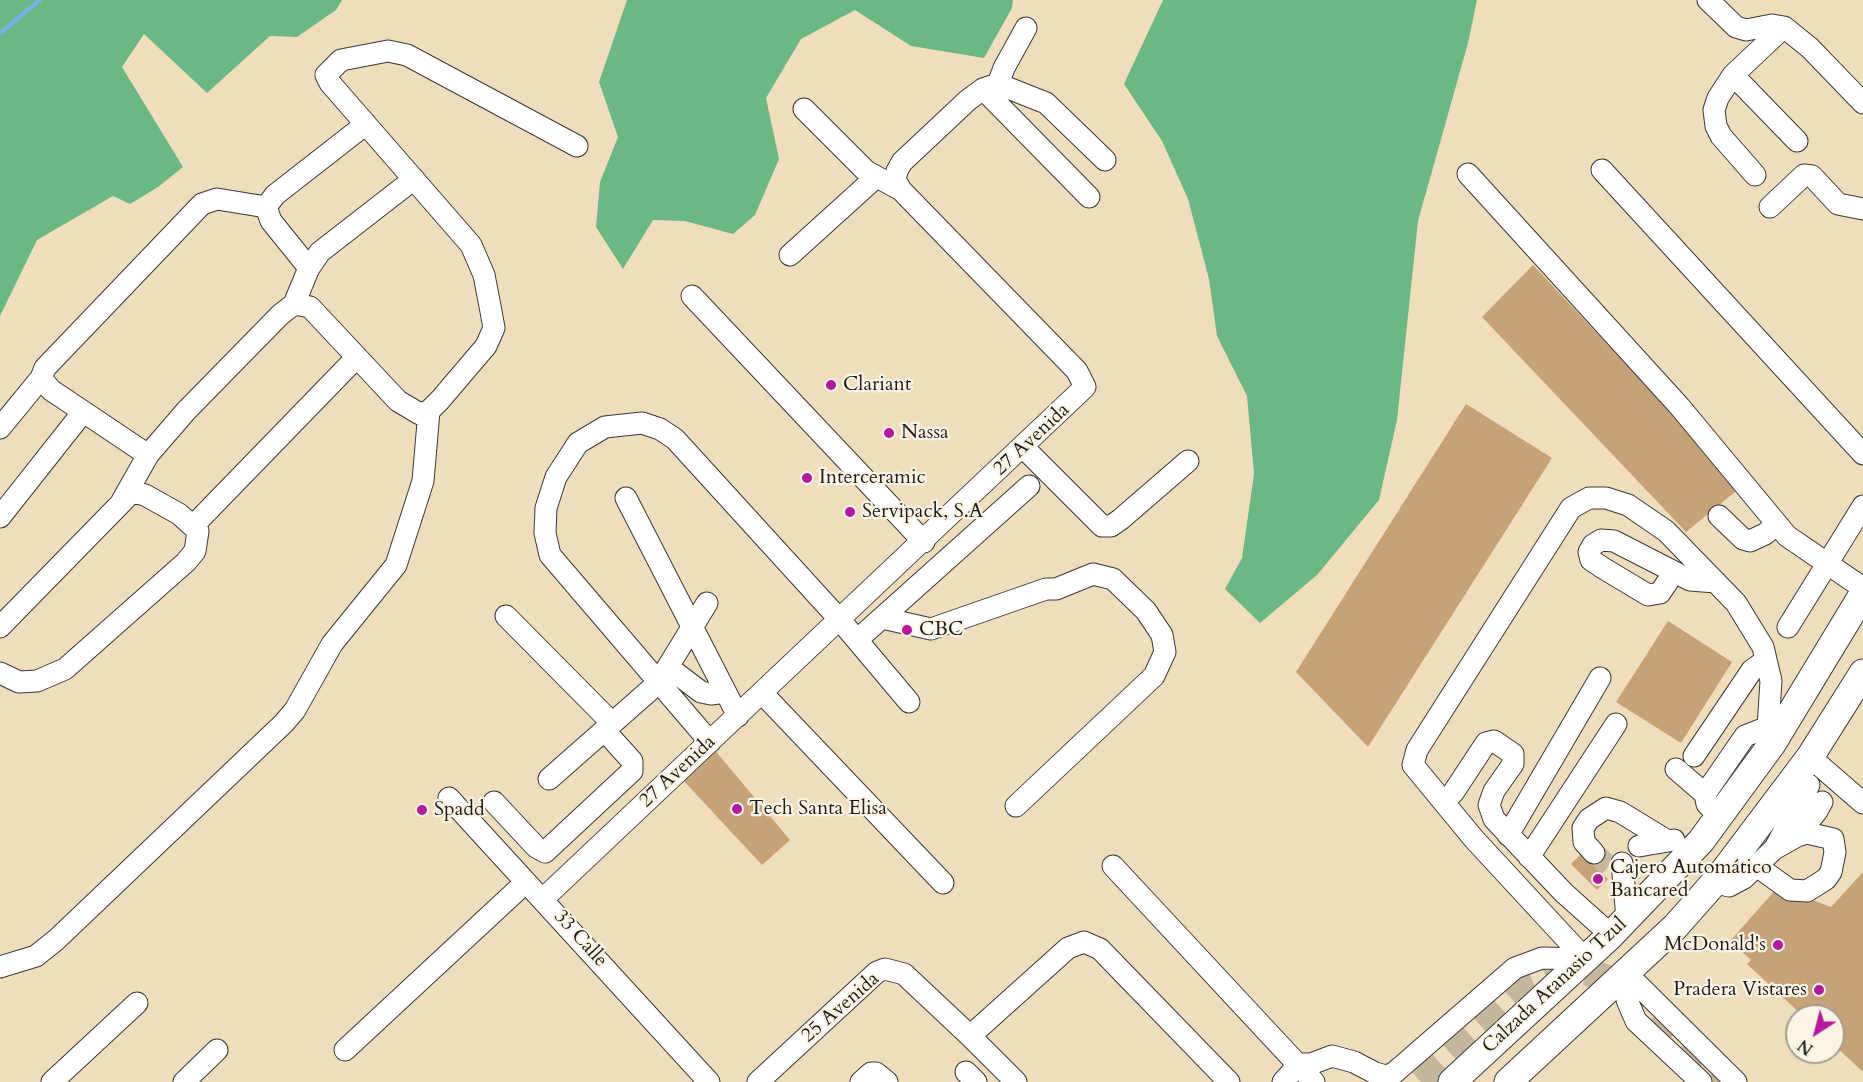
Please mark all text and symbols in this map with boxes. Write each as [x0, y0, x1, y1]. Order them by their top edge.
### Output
place label: Clariant [843, 373, 911, 397]
marker: Clariant [824, 378, 838, 392]
street label: 27 Avenida [989, 399, 1075, 481]
place label: Nassa [901, 421, 949, 445]
marker: Nassa [882, 426, 896, 440]
place label: Interceramic [819, 466, 926, 490]
marker: Interceramic [800, 471, 814, 485]
place label: Servipack, S.A [862, 500, 983, 524]
marker: Servipack, S.A [843, 505, 857, 519]
place label: CBC [919, 618, 963, 642]
marker: CBC [900, 623, 914, 637]
street label: 27 Avenida [635, 731, 721, 813]
place label: Tech Santa Elisa [749, 797, 887, 821]
place label: Spadd [434, 798, 485, 822]
marker: Tech Santa Elisa [730, 802, 744, 816]
marker: Spadd [415, 803, 429, 817]
place label: Cajero Automático Bancared [1610, 856, 1772, 903]
marker: Cajero Automático Bancared [1591, 872, 1605, 886]
street label: 33 Calle [548, 905, 612, 973]
street label: Calzada Atanasio Tzul [1478, 913, 1632, 1059]
place label: McDonald's [1664, 933, 1766, 957]
marker: McDonald's [1771, 938, 1785, 952]
street label: 25 Avenida [797, 968, 885, 1048]
place label: Pradera Vistares [1673, 978, 1807, 1002]
marker: Pradera Vistares [1812, 983, 1826, 997]
north arrow [1785, 1004, 1845, 1064]
text: N [1794, 1034, 1818, 1060]

